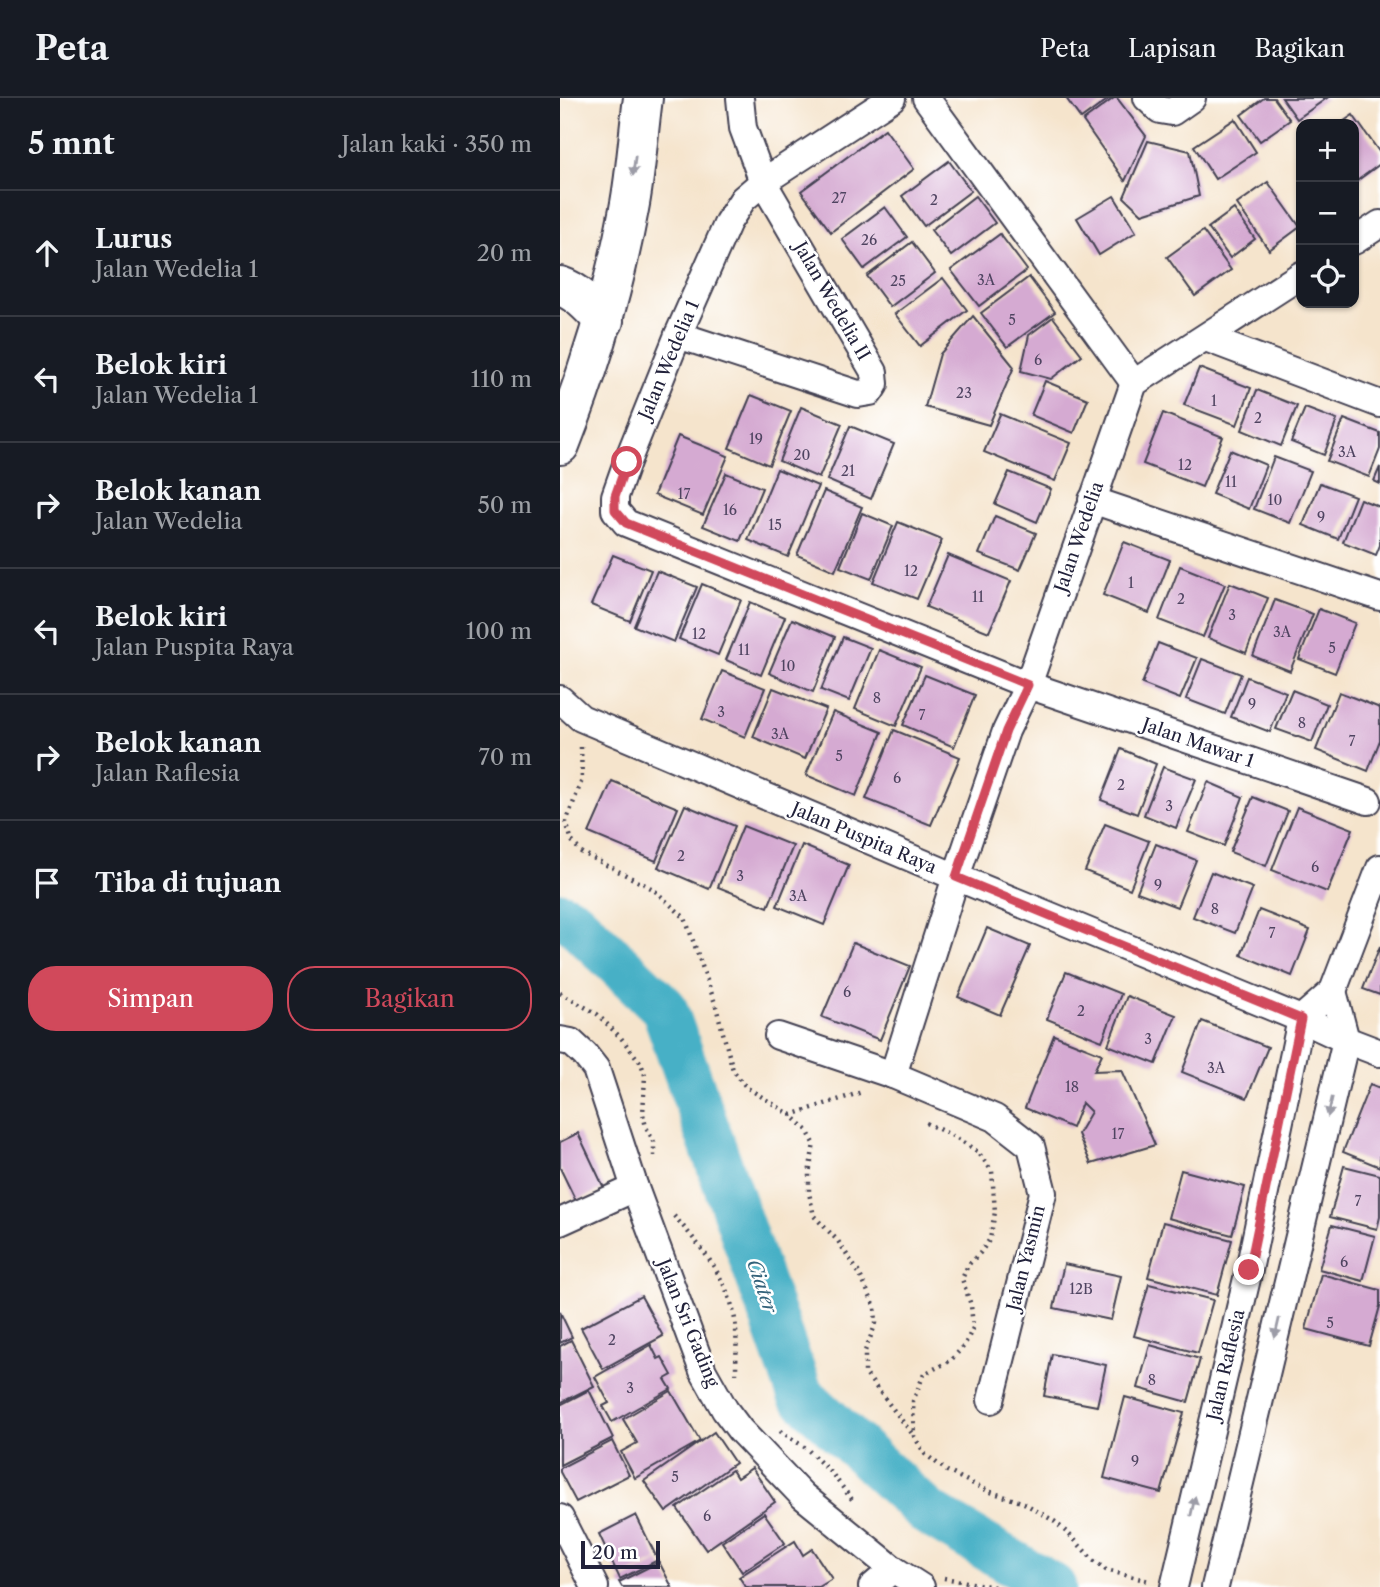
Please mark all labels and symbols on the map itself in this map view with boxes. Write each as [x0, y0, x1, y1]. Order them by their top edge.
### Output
one-way arrow [629, 155, 640, 177]
house number: 27 [832, 189, 847, 207]
house number: 2 [930, 191, 938, 209]
house number: 26 [861, 231, 877, 249]
street label: Jalan Wedelia II [788, 235, 875, 364]
house number: 3A [977, 271, 996, 289]
house number: 25 [890, 272, 906, 290]
street label: Jalan Wedelia 1 [633, 297, 704, 426]
house number: 5 [1008, 311, 1016, 329]
house number: 6 [1034, 351, 1042, 369]
house number: 23 [956, 384, 972, 402]
house number: 1 [1211, 392, 1217, 410]
house number: 2 [1254, 409, 1262, 427]
house number: 19 [749, 430, 763, 448]
house number: 3A [1338, 443, 1357, 461]
route start [611, 446, 642, 477]
house number: 20 [794, 446, 811, 464]
house number: 12 [1178, 456, 1192, 474]
house number: 21 [841, 462, 855, 480]
house number: 11 [1225, 473, 1237, 491]
street label: Jalan Wedelia [1049, 478, 1108, 598]
house number: 17 [678, 485, 690, 503]
house number: 10 [1268, 491, 1282, 509]
house number: 16 [723, 501, 737, 519]
house number: 9 [1317, 508, 1325, 526]
house number: 15 [768, 516, 782, 534]
house number: 12 [904, 562, 918, 580]
house number: 1 [1128, 574, 1134, 592]
house number: 11 [972, 588, 984, 606]
house number: 2 [1177, 590, 1185, 608]
house number: 3 [1228, 606, 1236, 624]
house number: 3A [1273, 623, 1292, 641]
house number: 12 [692, 625, 706, 643]
house number: 5 [1328, 639, 1336, 657]
house number: 11 [738, 641, 750, 659]
house number: 10 [781, 657, 795, 675]
house number: 8 [873, 689, 881, 707]
house number: 9 [1248, 695, 1256, 713]
house number: 3 [717, 703, 725, 721]
house number: 7 [919, 706, 926, 724]
street label: Jalan Mawar 1 [1136, 713, 1257, 773]
house number: 8 [1298, 714, 1306, 732]
house number: 3A [771, 725, 790, 743]
house number: 7 [1349, 732, 1356, 750]
house number: 5 [835, 747, 843, 765]
house number: 6 [893, 769, 901, 787]
house number: 2 [1117, 776, 1125, 794]
street label: Jalan Puspita Raya [785, 796, 940, 879]
house number: 3 [1165, 797, 1173, 815]
house number: 2 [677, 847, 685, 865]
house number: 6 [1311, 858, 1319, 876]
house number: 3 [736, 867, 744, 885]
house number: 9 [1154, 876, 1162, 894]
house number: 3A [789, 887, 808, 905]
house number: 8 [1211, 900, 1219, 918]
house number: 7 [1269, 924, 1276, 942]
house number: 6 [843, 983, 851, 1001]
house number: 2 [1077, 1002, 1085, 1020]
house number: 3 [1144, 1030, 1152, 1048]
house number: 3A [1207, 1059, 1226, 1077]
house number: 18 [1065, 1078, 1079, 1096]
one-way arrow [1324, 1096, 1335, 1118]
house number: 17 [1112, 1125, 1124, 1143]
house number: 7 [1355, 1192, 1362, 1210]
street label: Jalan Yasmin [1002, 1203, 1050, 1316]
street label: Jalan Sri Gading [651, 1253, 724, 1391]
house number: 6 [1340, 1253, 1348, 1271]
route end [1233, 1254, 1264, 1285]
water label: Ciater [742, 1256, 782, 1317]
house number: 12B [1069, 1280, 1093, 1298]
street label: Jalan Raflesia [1202, 1307, 1250, 1426]
house number: 5 [1326, 1314, 1334, 1332]
one-way arrow [1271, 1317, 1282, 1339]
house number: 2 [608, 1331, 616, 1349]
house number: 8 [1148, 1371, 1156, 1389]
house number: 3 [626, 1379, 634, 1397]
house number: 9 [1131, 1452, 1139, 1470]
house number: 5 [671, 1468, 679, 1486]
one-way arrow [1188, 1495, 1199, 1517]
house number: 6 [703, 1507, 711, 1525]
scale bar [581, 1538, 660, 1570]

